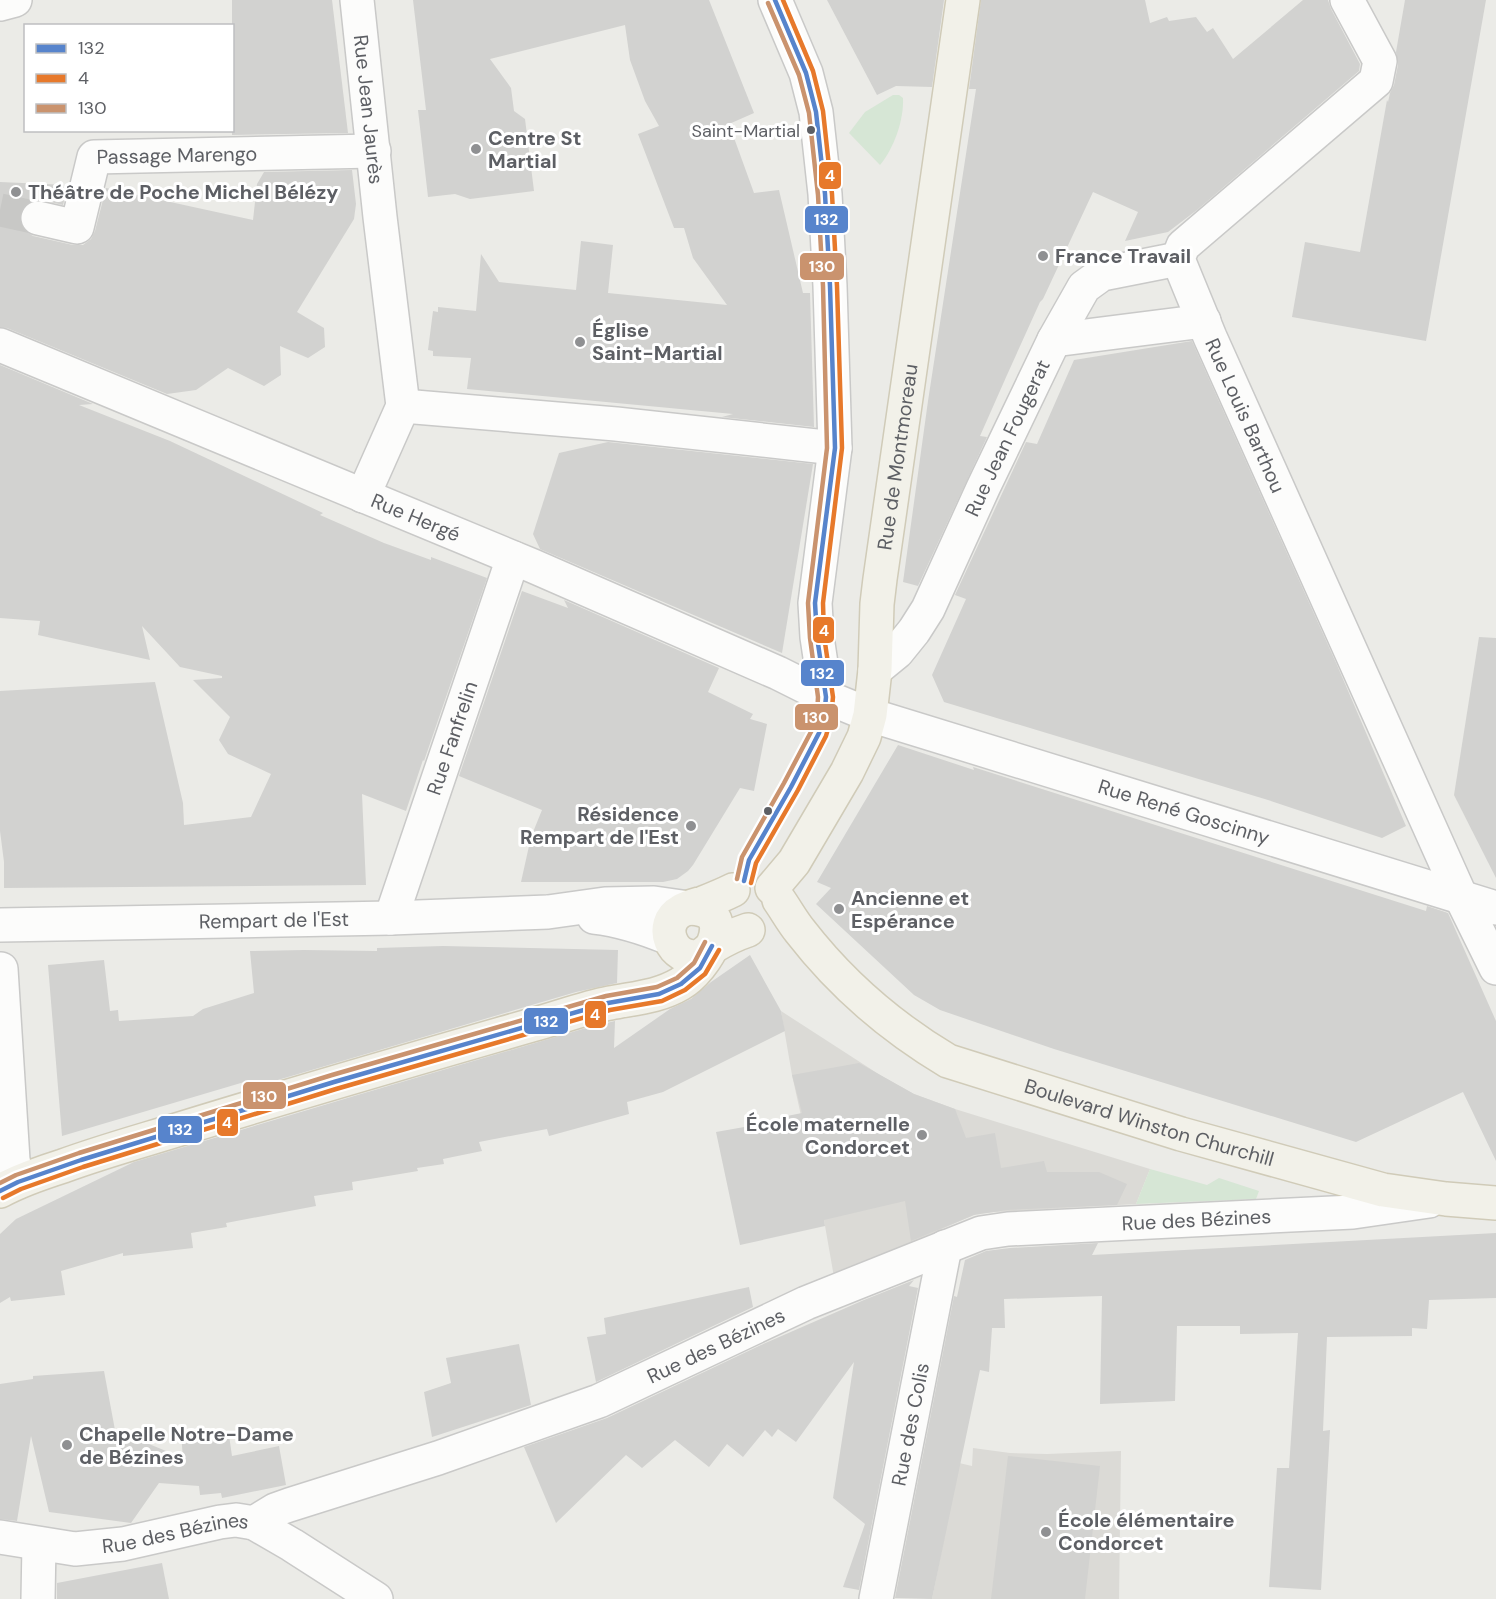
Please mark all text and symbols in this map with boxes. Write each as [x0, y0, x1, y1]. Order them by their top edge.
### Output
legend [24, 24, 234, 132]
street label: Rue Jean Jaurès [348, 33, 389, 185]
text: 132 [78, 36, 105, 60]
text: 4 [78, 66, 89, 90]
text: 130 [78, 96, 107, 120]
place label: Saint-Martial [692, 119, 800, 143]
marker: Saint-Martial [805, 124, 817, 136]
place label: Centre St Martial [488, 125, 581, 174]
street label: Passage Marengo [96, 141, 258, 170]
marker: Centre St Martial [469, 142, 483, 156]
line badge: 4 [818, 161, 842, 190]
text: 4 [825, 165, 835, 186]
place label: Théâtre de Poche Michel Bélézy [28, 179, 338, 205]
marker: Théâtre de Poche Michel Bélézy [9, 185, 23, 199]
line badge: 132 [804, 205, 849, 234]
text: 132 [814, 209, 838, 230]
place label: France Travail [1055, 243, 1191, 269]
marker: France Travail [1036, 249, 1050, 263]
line badge: 130 [799, 252, 845, 281]
text: 130 [809, 256, 835, 277]
place label: Église Saint-Martial [592, 317, 723, 366]
street label: Rue Louis Barthou [1199, 334, 1291, 497]
marker: Église Saint-Martial [573, 335, 587, 349]
street label: Rue Jean Fougerat [959, 355, 1056, 521]
street label: Rue de Montmoreau [871, 362, 924, 552]
street label: Rue Hergé [367, 487, 464, 547]
line badge: 4 [812, 616, 835, 644]
text: 4 [819, 620, 829, 641]
line badge: 132 [800, 659, 845, 687]
text: 132 [810, 663, 834, 684]
street label: Rue Fanfrelin [421, 678, 483, 798]
line badge: 130 [794, 703, 839, 731]
text: 130 [803, 707, 829, 728]
street label: Rue René Goscinny [1095, 773, 1273, 850]
place label: Résidence Rempart de l'Est [520, 801, 679, 850]
unlabelled marker [762, 805, 774, 817]
marker: Résidence Rempart de l'Est [684, 819, 698, 833]
place label: Ancienne et Espérance [851, 885, 969, 934]
marker: Ancienne et Espérance [832, 902, 846, 916]
street label: Rempart de l'Est [199, 906, 349, 934]
line badge: 4 [584, 1000, 607, 1029]
text: 4 [590, 1004, 600, 1025]
line badge: 132 [523, 1007, 569, 1035]
text: 132 [534, 1011, 558, 1032]
street label: Boulevard Winston Churchill [1021, 1073, 1277, 1172]
line badge: 130 [242, 1081, 287, 1110]
text: 130 [251, 1086, 277, 1107]
line badge: 4 [216, 1108, 239, 1137]
place label: École maternelle Condorcet [746, 1111, 910, 1160]
text: 4 [222, 1112, 232, 1133]
line badge: 132 [157, 1115, 203, 1144]
text: 132 [168, 1119, 192, 1140]
marker: École maternelle Condorcet [915, 1128, 929, 1142]
street label: Rue des Bézines [1121, 1203, 1272, 1236]
street label: Rue des Bézines [643, 1302, 789, 1389]
street label: Rue des Colis [885, 1361, 935, 1488]
place label: Chapelle Notre-Dame de Bézines [79, 1421, 294, 1470]
marker: Chapelle Notre-Dame de Bézines [60, 1438, 74, 1452]
street label: Rue des Bézines [101, 1507, 251, 1559]
place label: École élémentaire Condorcet [1058, 1507, 1235, 1556]
marker: École élémentaire Condorcet [1039, 1525, 1053, 1539]

